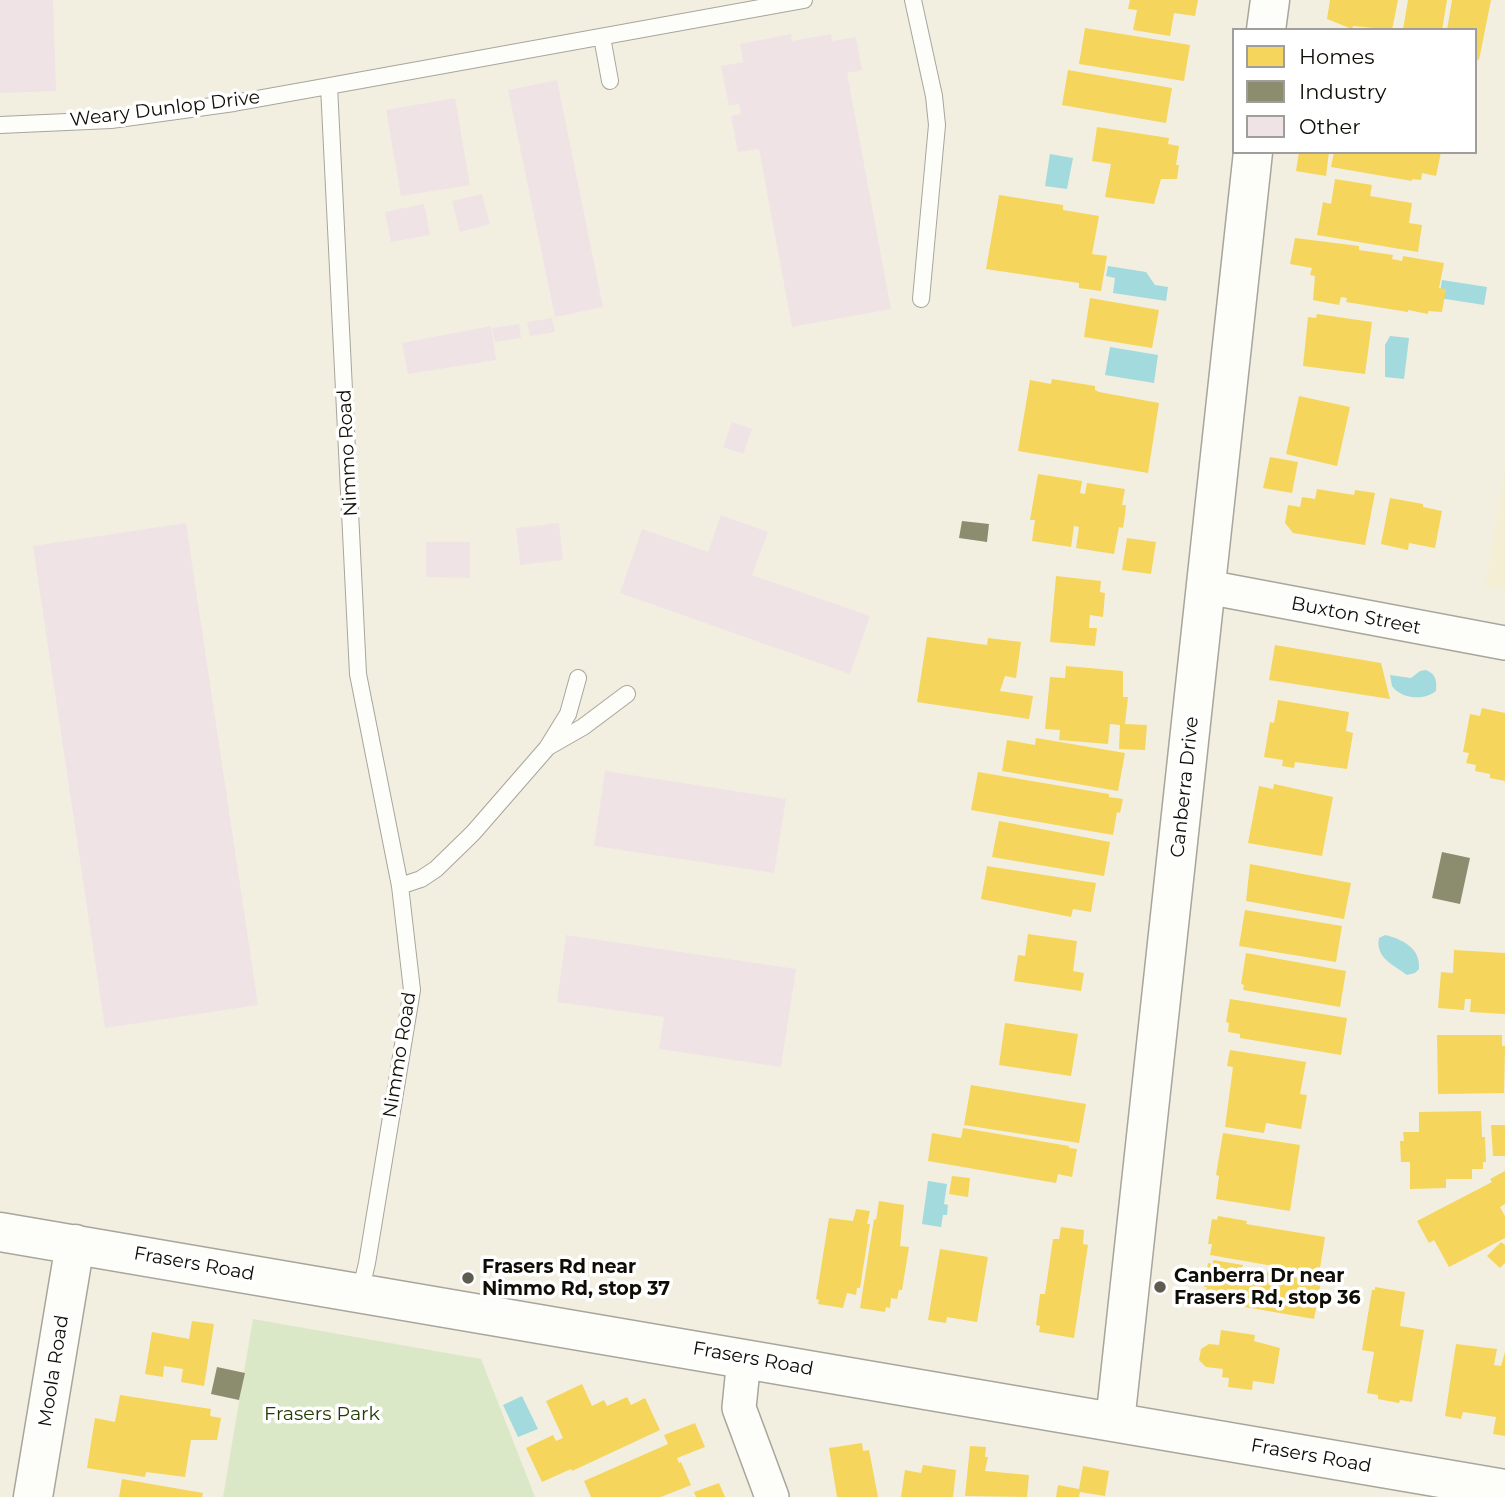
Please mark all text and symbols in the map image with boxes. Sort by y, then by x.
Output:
legend [1232,28,1477,154]
text: Homes [1299,44,1374,69]
text: Industry [1299,79,1386,104]
street label: Weary Dunlop Drive [69,86,261,132]
text: Other [1299,114,1361,139]
street label: Nimmo Road [333,389,363,517]
street label: Buxton Street [1289,592,1423,640]
street label: Canberra Drive [1166,715,1204,859]
street label: Nimmo Road [379,990,421,1120]
street label: Frasers Road [132,1242,256,1286]
place label: Frasers Rd near Nimmo Rd, stop 37 [482,1256,670,1300]
place label: Canberra Dr near Frasers Rd, stop 36 [1174,1265,1361,1309]
marker: Frasers Rd near Nimmo Rd, stop 37 [460,1270,476,1286]
marker: Canberra Dr near Frasers Rd, stop 36 [1152,1279,1168,1295]
street label: Moola Road [34,1313,74,1429]
street label: Frasers Road [691,1337,815,1381]
park label: Frasers Park [264,1403,380,1425]
street label: Frasers Road [1249,1434,1373,1478]

